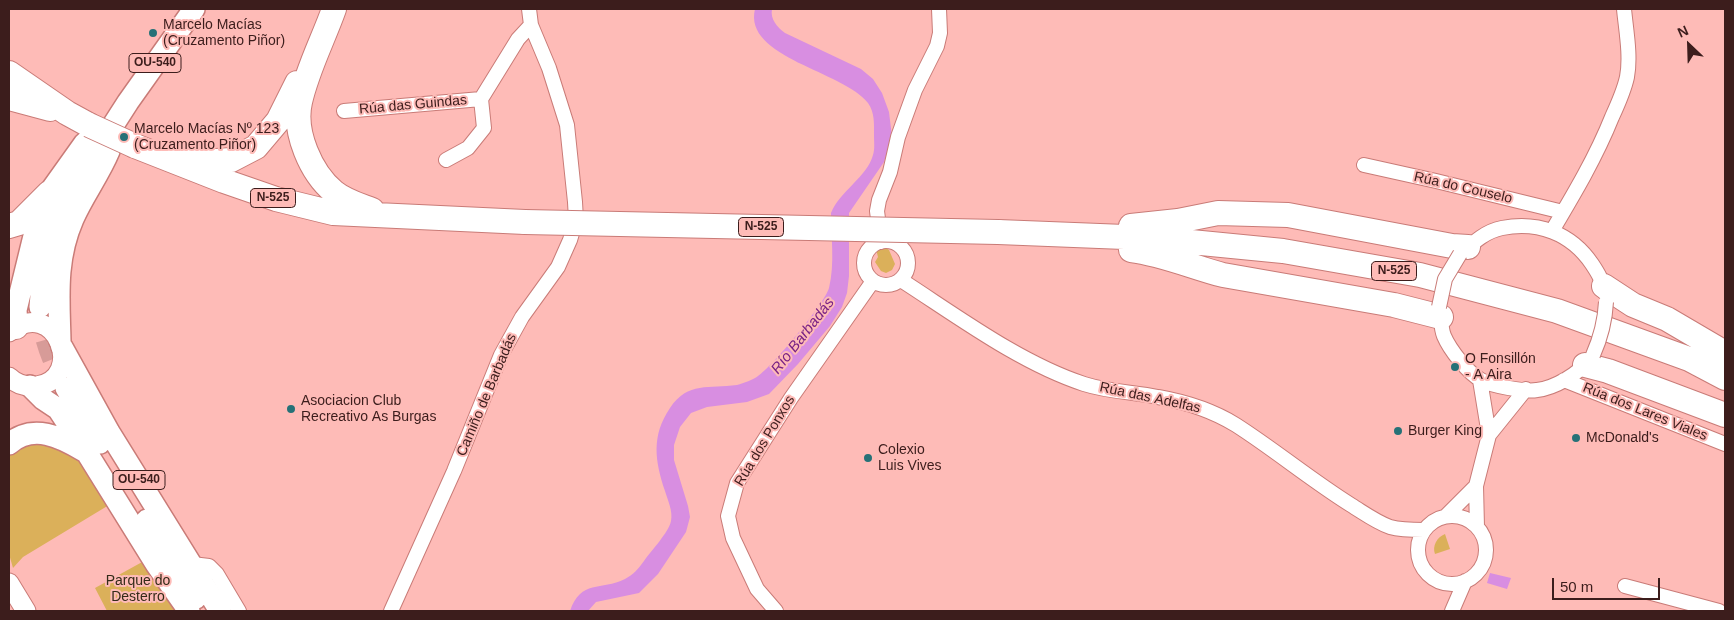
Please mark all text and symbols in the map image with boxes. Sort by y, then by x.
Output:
place label: Marcelo Macías (Cruzamento Piñor) [163,17,285,49]
north arrow [1664,20,1714,70]
text: N [1675,22,1691,41]
marker: Marcelo Macías (Cruzamento Piñor) [147,27,159,39]
road number: OU-540 [129,54,181,72]
street label: Rúa das Guindas [358,92,468,118]
place label: Marcelo Macías Nº 123 (Cruzamento Piñor) [134,121,279,154]
marker: Marcelo Macías Nº 123 (Cruzamento Piñor) [118,131,130,143]
street label: Rúa do Couselo [1412,169,1514,207]
road number: N-525 [250,188,296,208]
road number: N-525 [738,218,784,236]
road number: N-525 [1372,262,1416,280]
water label: Río Barbadás [768,294,838,378]
street label: Camiño de Barbadás [454,331,520,459]
place label: O Fonsillón - A Aira [1465,351,1536,384]
marker: O Fonsillón - A Aira [1449,361,1461,373]
street label: Rúa das Adelfas [1098,379,1202,417]
street label: Rúa dos Lares Viales [1580,379,1710,445]
place label: Asociacion Club Recreativo As Burgas [301,393,436,426]
street label: Rúa dos Ponxos [731,393,799,489]
marker: Asociacion Club Recreativo As Burgas [285,403,297,415]
place label: Burger King [1408,423,1482,439]
marker: Burger King [1392,425,1404,437]
place label: McDonald's [1586,430,1659,446]
marker: McDonald's [1570,432,1582,444]
place label: Colexio Luis Vives [878,442,942,474]
marker: Colexio Luis Vives [862,452,874,464]
road number: OU-540 [113,470,165,490]
scale bar [1554,568,1662,600]
park label: Parque do Desterro [106,573,170,606]
text: 50 m [1560,578,1593,595]

